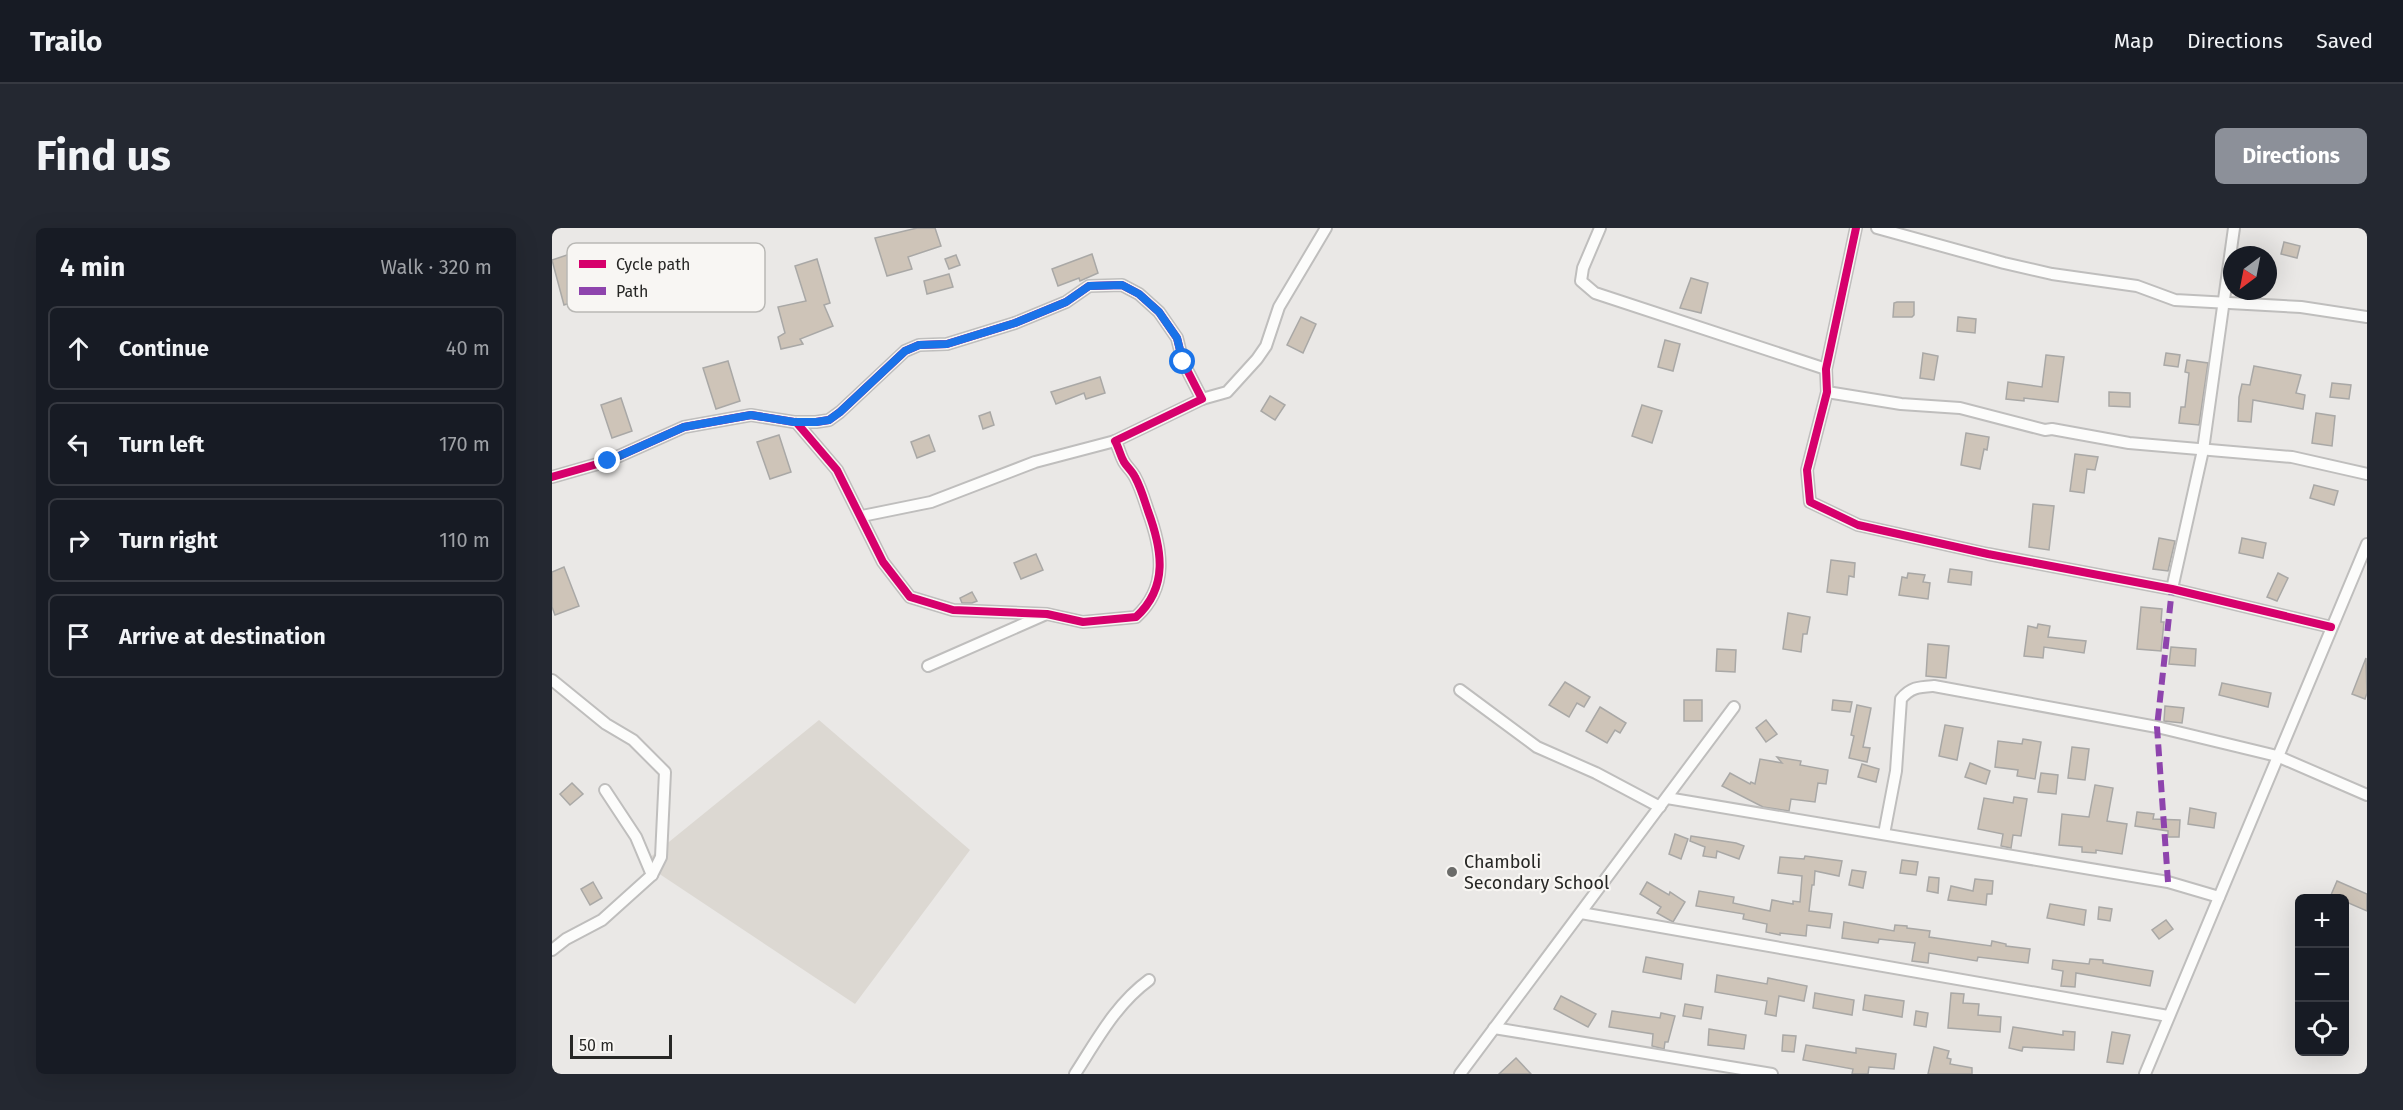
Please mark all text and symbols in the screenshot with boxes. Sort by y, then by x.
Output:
text: Trailo [30,25,102,58]
text: Map [2114,28,2154,54]
text: Directions [2187,28,2283,54]
text: Saved [2316,28,2373,54]
button: Directions [2215,128,2367,184]
text: Find us [36,131,171,181]
legend [567,243,765,312]
north arrow [2223,246,2277,300]
text: 4 min [60,252,125,283]
text: Walk · 320 m [381,255,492,279]
text: Cycle path [616,255,690,274]
text: Path [616,282,648,301]
icon: ahead [62,332,95,365]
text: Continue [119,335,209,362]
text: 40 m [446,336,490,360]
route start [1169,348,1195,374]
icon: left [62,428,95,461]
text: Turn left [119,431,204,458]
text: 170 m [439,432,490,456]
route end [594,447,620,473]
icon: right [62,524,95,557]
text: Turn right [119,527,218,554]
text: 110 m [439,528,490,552]
icon: arrive [62,620,95,653]
text: Arrive at destination [119,623,326,650]
place label: Chamboli Secondary School [1464,851,1609,894]
marker: Chamboli Secondary School [1445,865,1459,879]
map controls [2295,894,2349,1056]
button: + [2295,894,2349,948]
button: − [2295,948,2349,1002]
button: locate [2295,1002,2349,1056]
scale bar [570,1032,672,1060]
text: 50 m [579,1036,614,1055]

